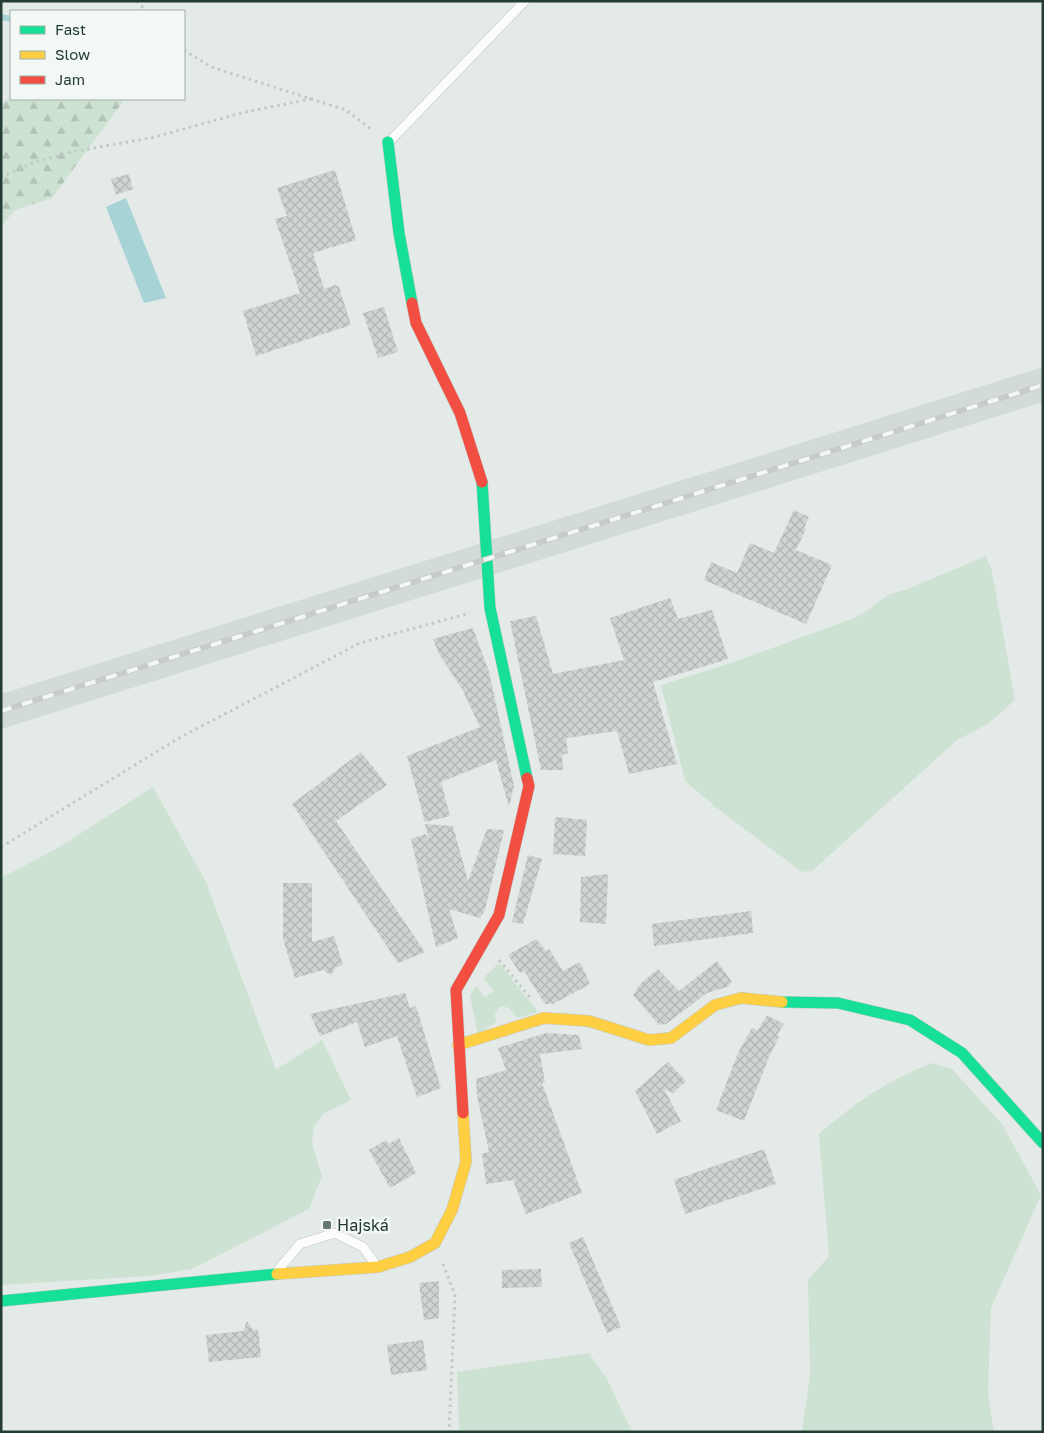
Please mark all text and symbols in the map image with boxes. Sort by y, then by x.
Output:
legend [10,10,185,100]
text: Fast [55,20,86,38]
text: Slow [55,45,90,63]
text: Jam [55,70,85,88]
place label: Hajská [337,1215,389,1235]
marker: Hajská [321,1219,333,1231]

